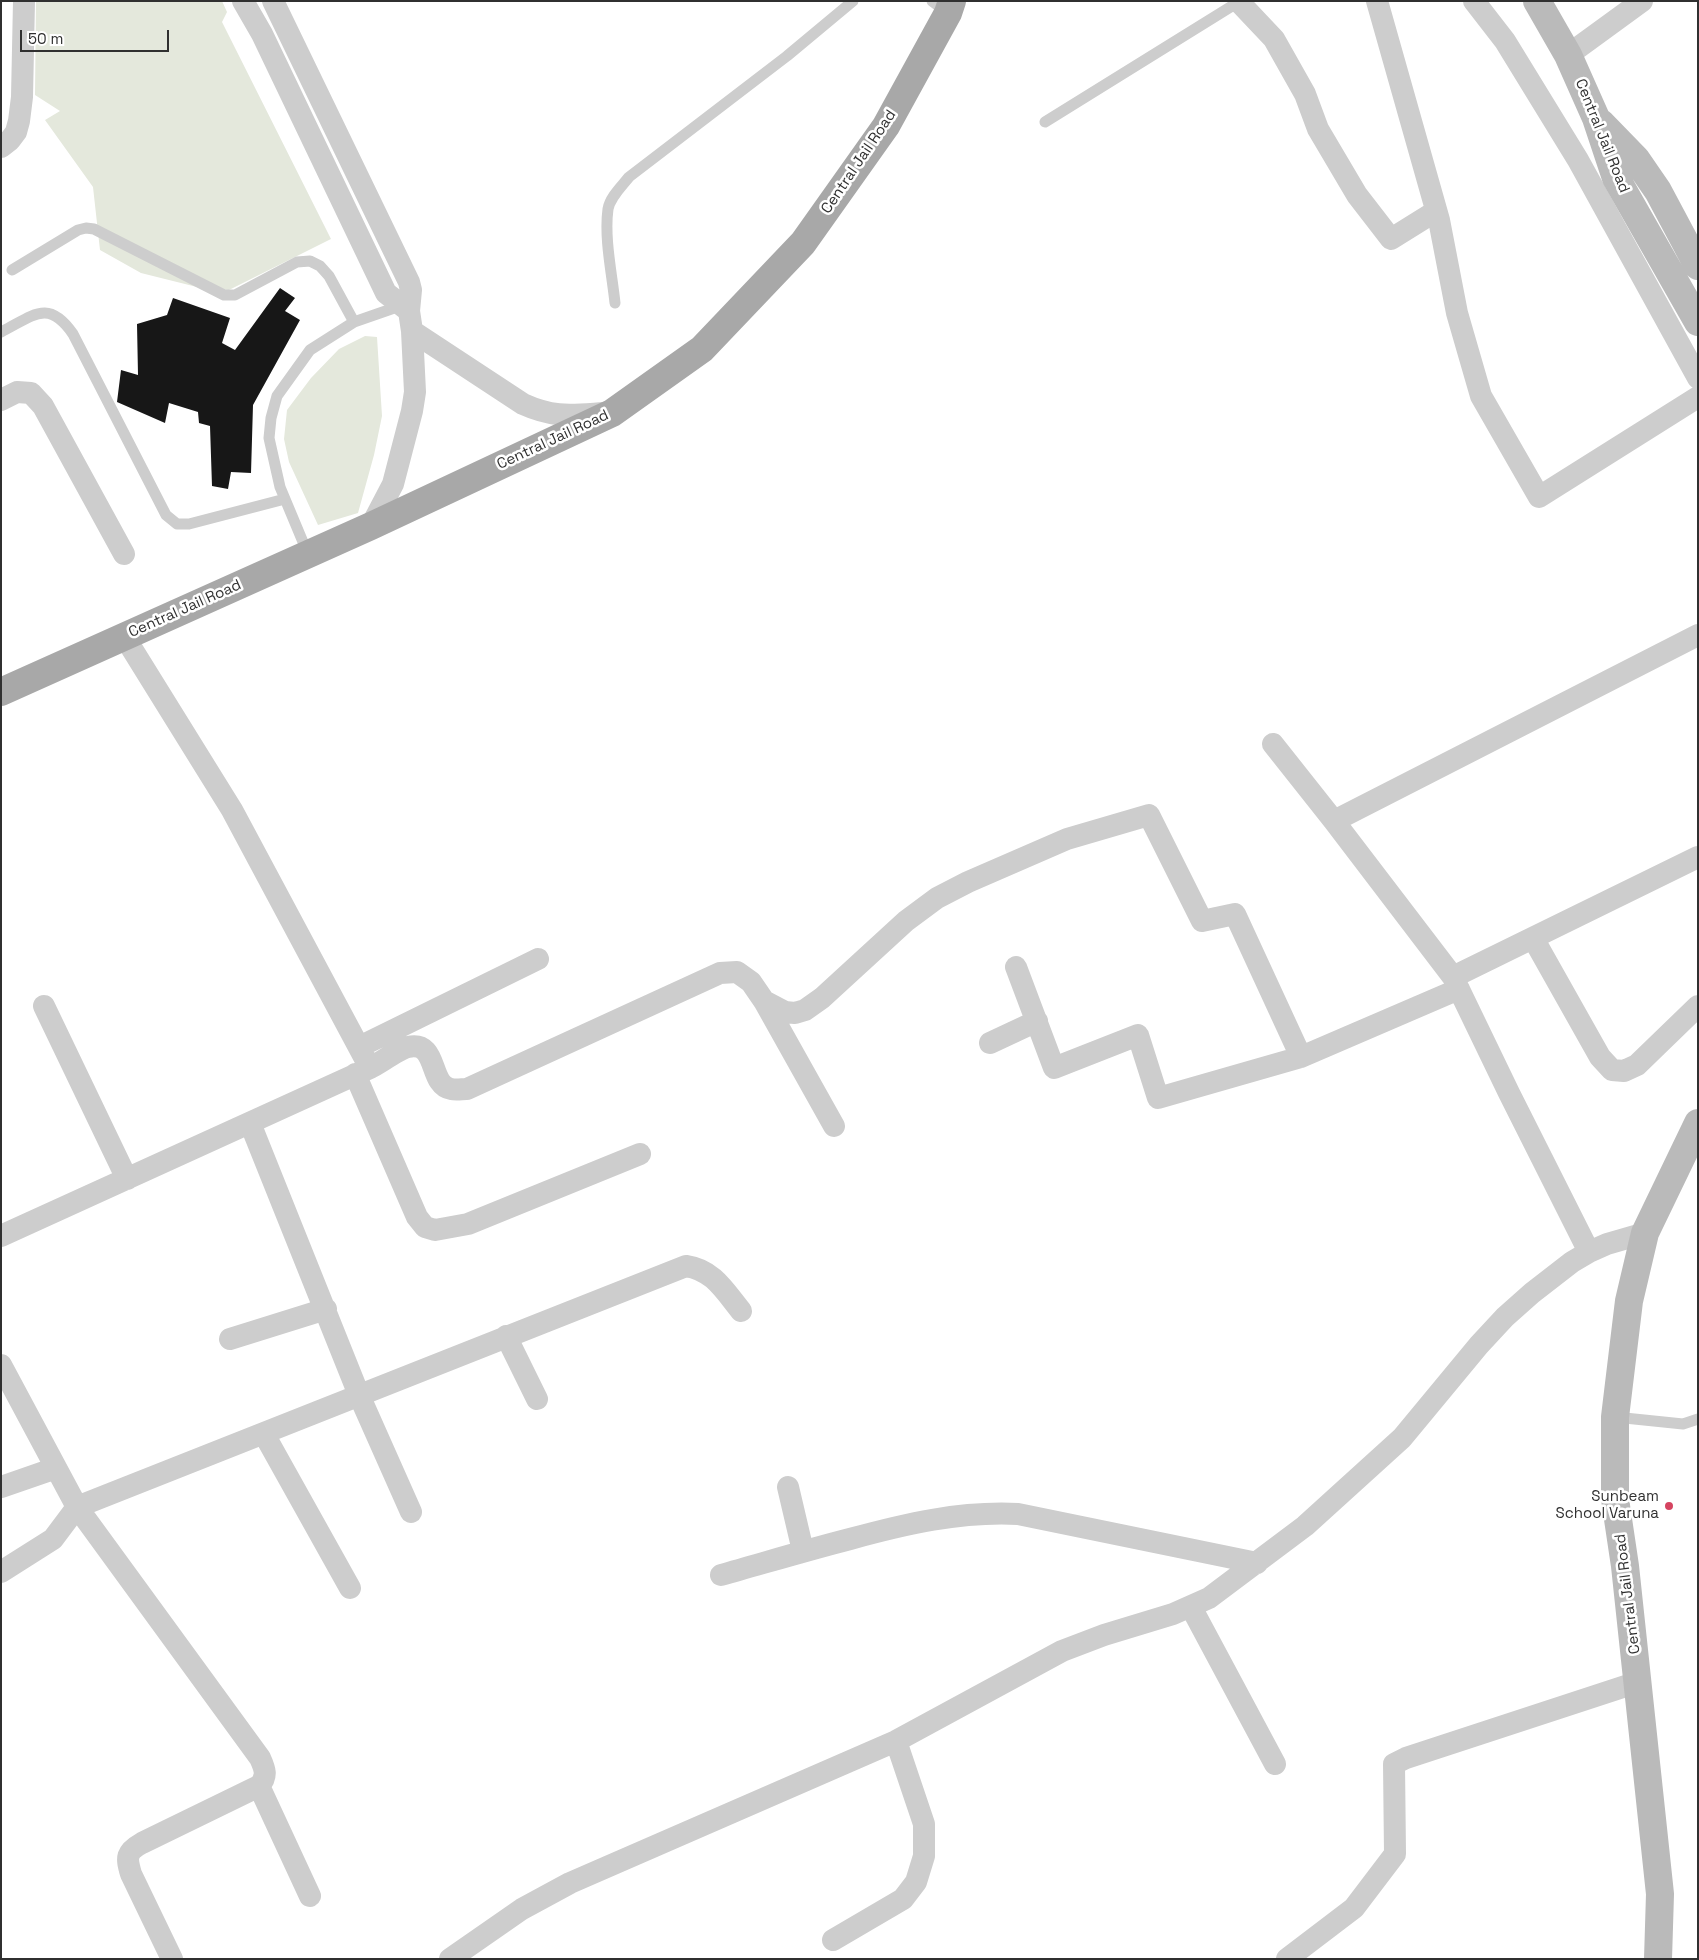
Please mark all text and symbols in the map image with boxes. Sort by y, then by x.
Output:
scale bar [22,20,171,52]
text: 50 m [28,29,63,48]
street label: Central Jail Road [1571,76,1633,196]
street label: Central Jail Road [818,107,900,217]
street label: Central Jail Road [494,406,612,474]
street label: Central Jail Road [126,576,244,642]
place label: Sunbeam School Varuna [1556,1488,1659,1523]
marker: Sunbeam School Varuna [1663,1500,1675,1512]
street label: Central Jail Road [1612,1533,1644,1655]

